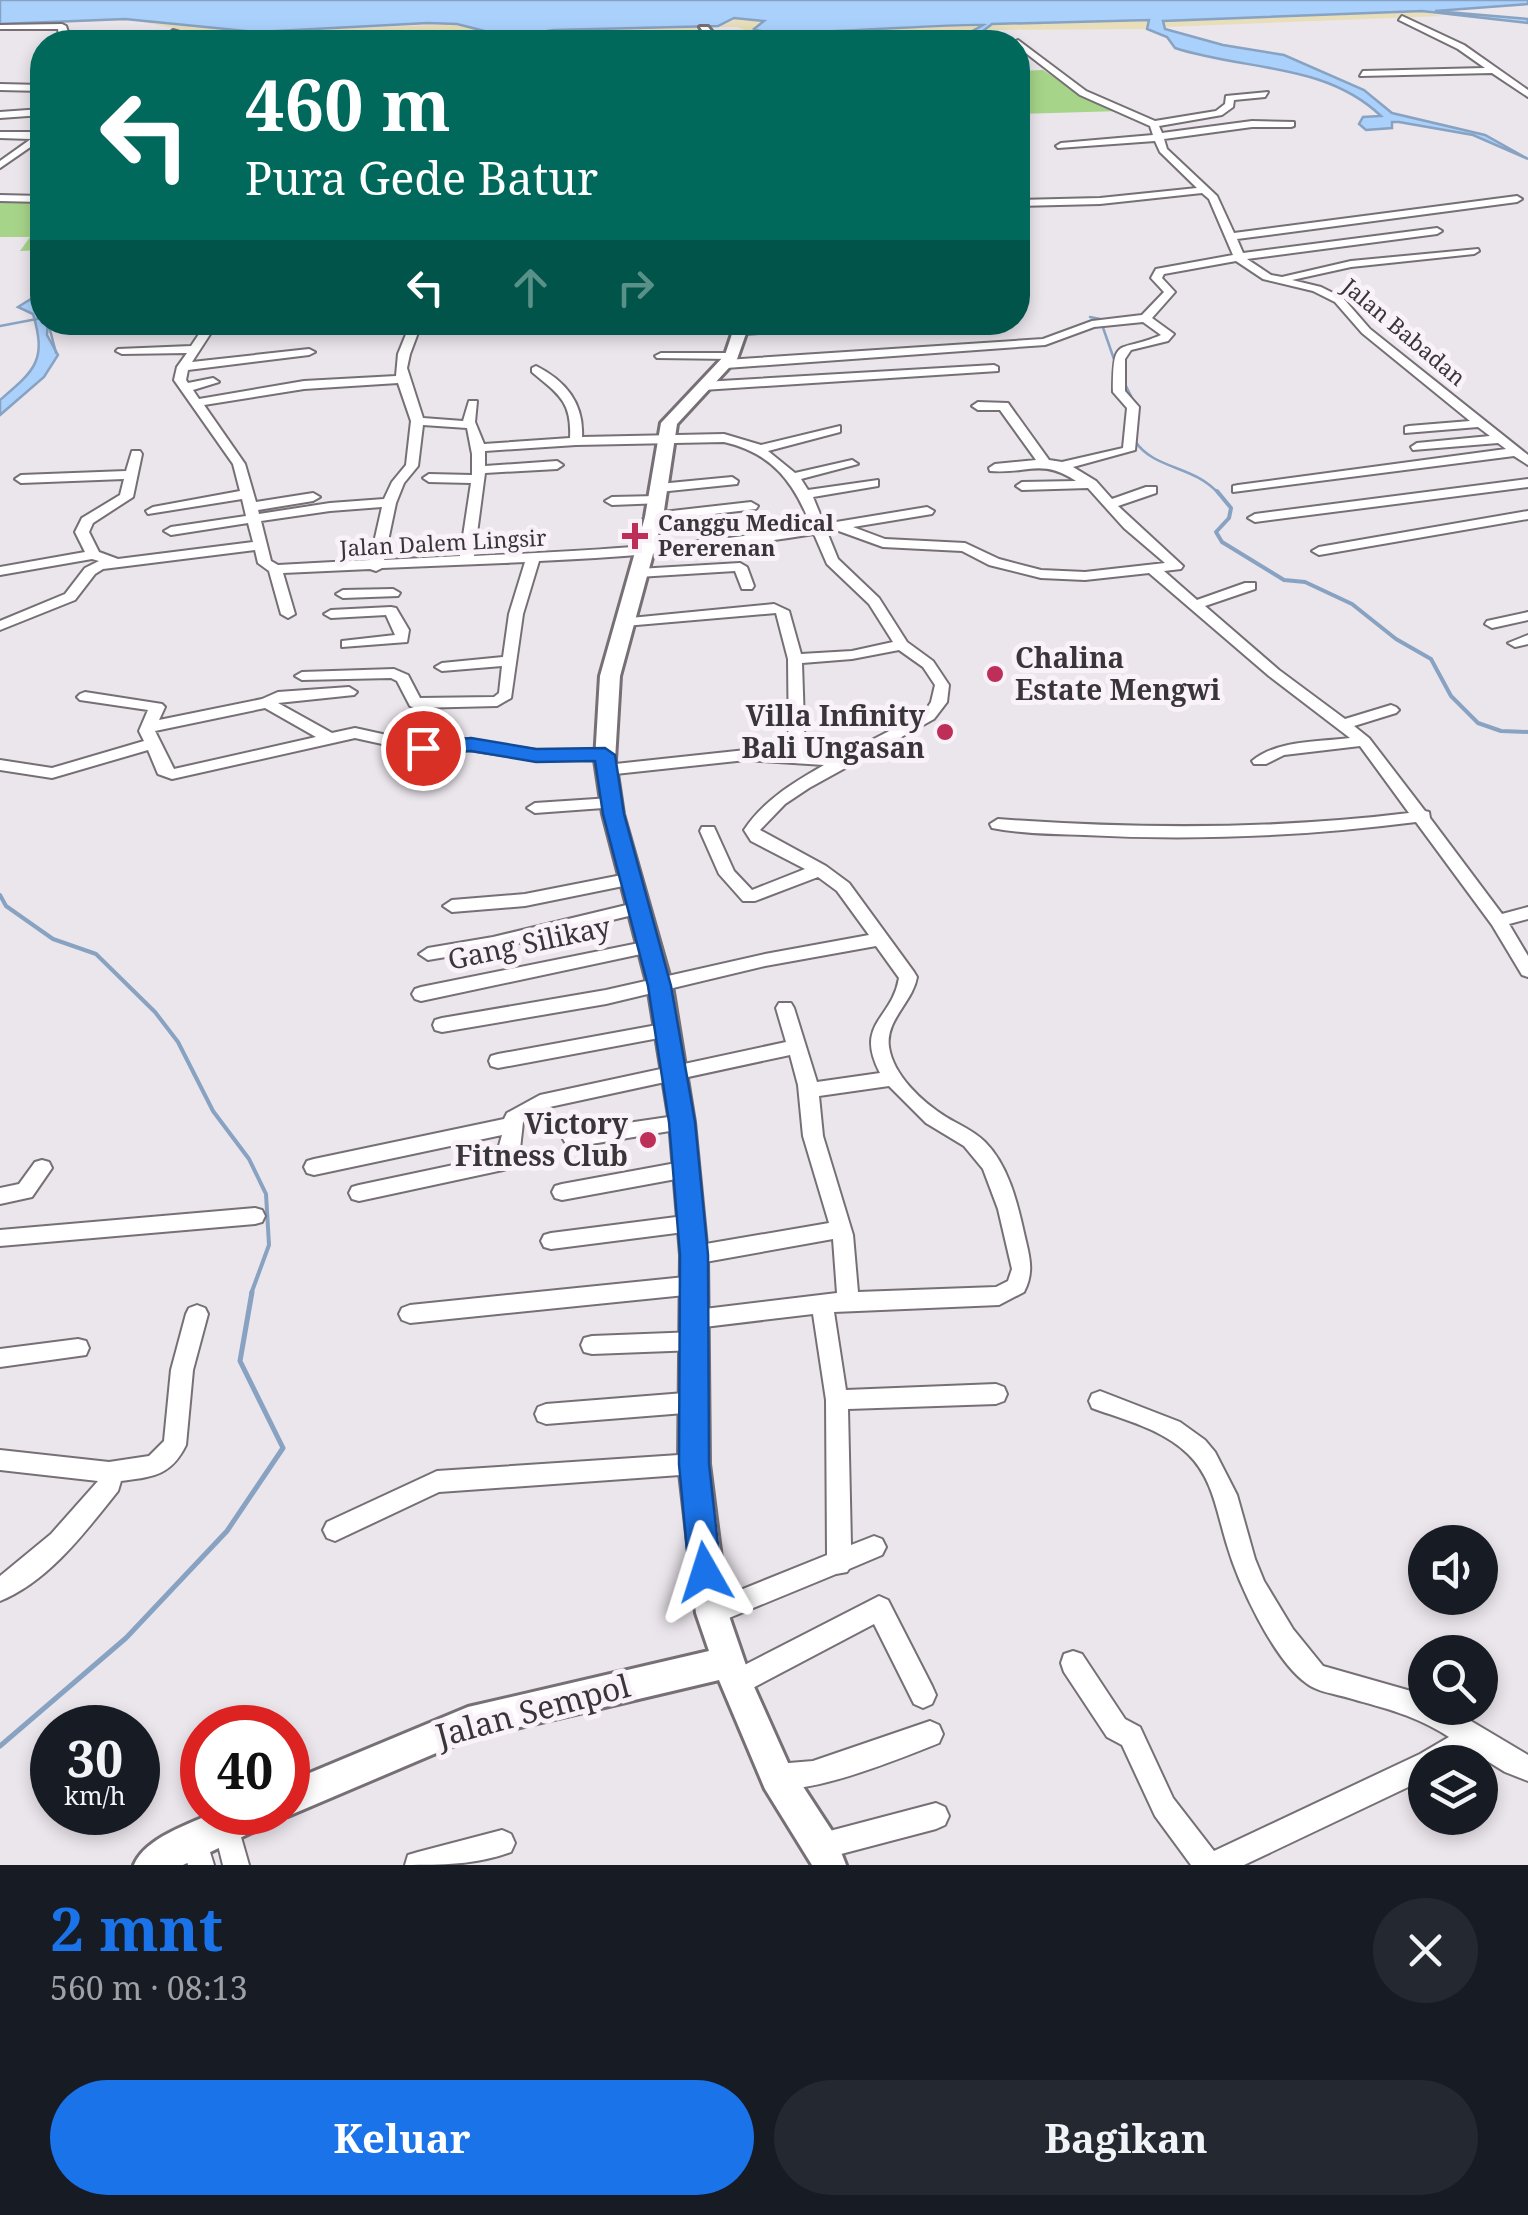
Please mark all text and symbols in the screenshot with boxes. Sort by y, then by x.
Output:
text: 460 m [245,56,451,152]
icon: left [80,70,210,200]
text: Pura Gede Batur [245,147,598,208]
icon: left [398,260,453,315]
icon: ahead [503,260,558,315]
icon: right [608,260,663,315]
street label: Jalan Babadan [1336,270,1473,392]
place label: Canggu Medical Pererenan [658,507,834,562]
street label: Jalan Dalem Lingsir [338,522,548,562]
marker: Canggu Medical Pererenan [622,523,648,549]
place label: Chalina Estate Mengwi [1015,638,1221,708]
marker: Chalina Estate Mengwi [984,663,1006,685]
place label: Villa Infinity Bali Ungasan [741,696,926,766]
pin [381,706,466,791]
icon: arrive [396,721,451,776]
marker: Villa Infinity Bali Ungasan [934,721,956,743]
street label: Gang Silikay [444,906,614,978]
place label: Victory Fitness Club [455,1104,629,1174]
marker: Victory Fitness Club [637,1129,659,1151]
position arrow [653,1520,757,1624]
map controls [1408,1525,1498,1835]
button: sound [1408,1525,1498,1615]
button: search [1408,1635,1498,1725]
street label: Jalan Sempol [430,1663,634,1756]
speed limit sign: 40 [180,1705,310,1835]
text: 30 [67,1724,123,1792]
button: layers [1408,1745,1498,1835]
text: km/h [64,1778,126,1812]
text: 2 mnt [50,1887,223,1969]
button: close [1373,1898,1478,2003]
text: 560 m · 08:13 [50,1966,248,2009]
button: Keluar [50,2080,754,2195]
button: Bagikan [774,2080,1478,2195]

